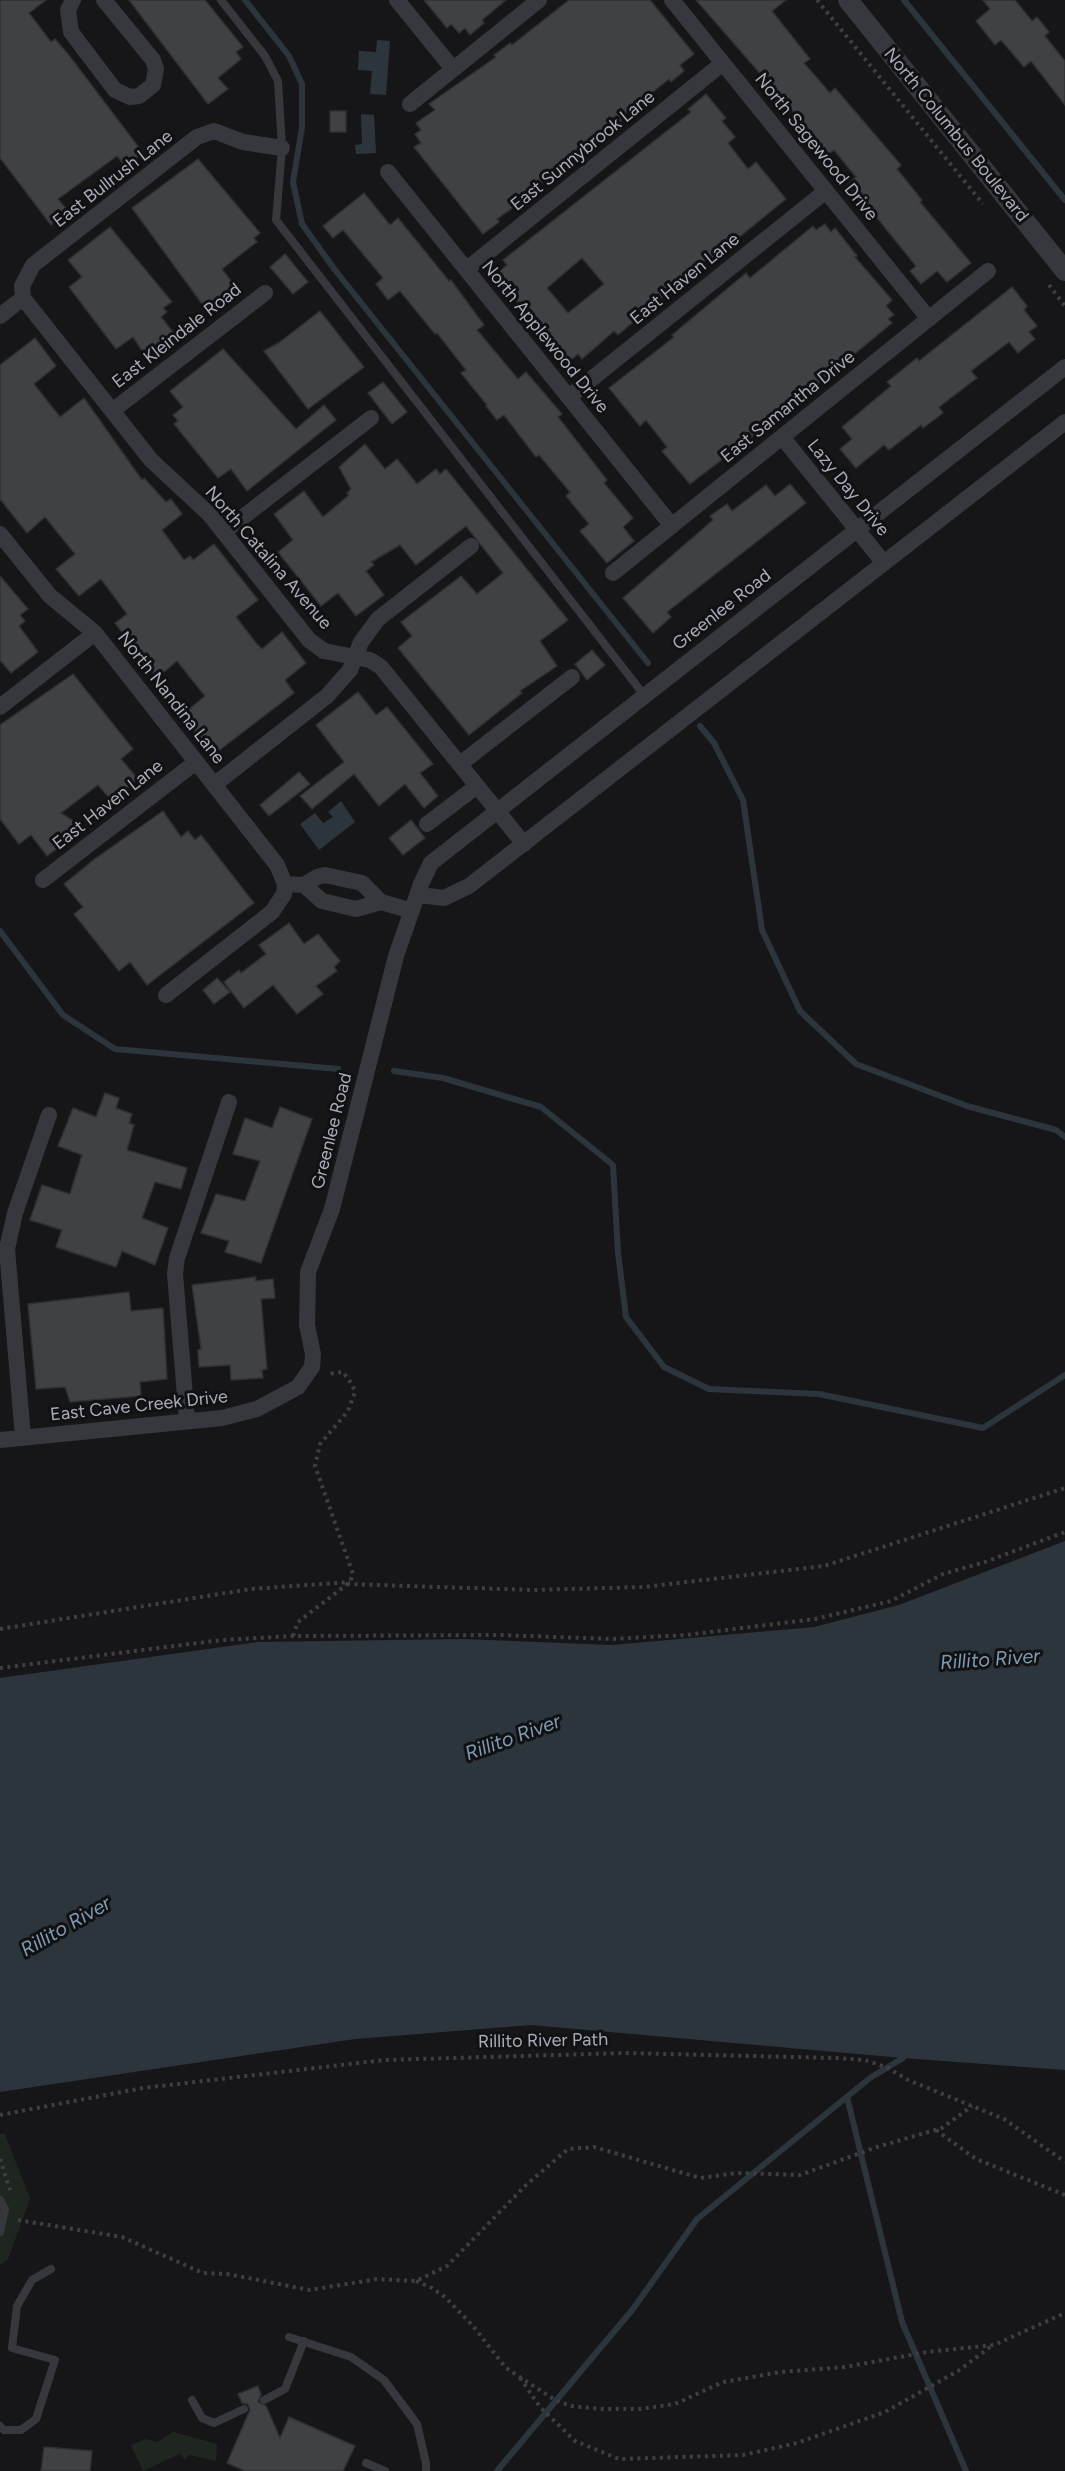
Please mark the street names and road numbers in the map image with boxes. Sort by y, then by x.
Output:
street label: North Columbus Boulevard [879,44,1033,226]
street label: North Sagewood Drive [750,69,882,225]
street label: East Sunnybrook Lane [507,86,659,216]
street label: East Bullrush Lane [49,126,177,232]
street label: East Haven Lane [626,228,744,330]
street label: North Applewood Drive [477,256,613,418]
street label: East Kleindale Road [108,279,246,393]
street label: East Samantha Drive [717,346,859,468]
street label: Lazy Day Drive [802,435,894,541]
street label: North Catalina Avenue [200,482,336,634]
street label: Greenlee Road [668,565,776,655]
street label: North Nandina Lane [113,628,229,768]
street label: East Haven Lane [49,755,167,855]
street label: Greenlee Road [307,1071,357,1191]
street label: East Cave Creek Drive [49,1386,229,1426]
street label: Rillito River Path [478,2029,608,2053]

